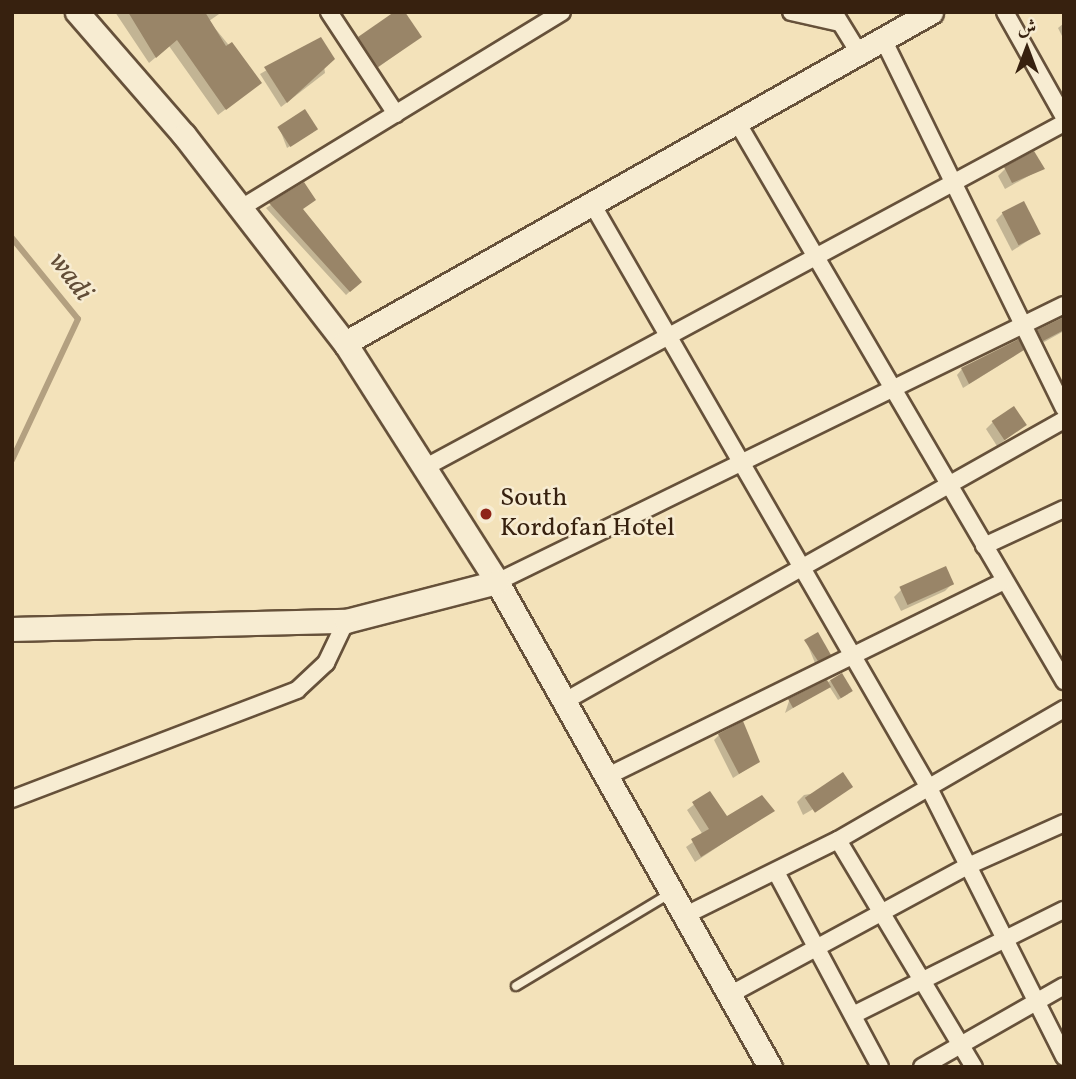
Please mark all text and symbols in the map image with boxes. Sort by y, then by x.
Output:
north arrow [992,14,1062,84]
text: ش [1018,15,1036,41]
water label: wadi [41,246,99,308]
place label: South Kordofan Hotel [500,483,675,544]
marker: South Kordofan Hotel [478,506,494,522]

